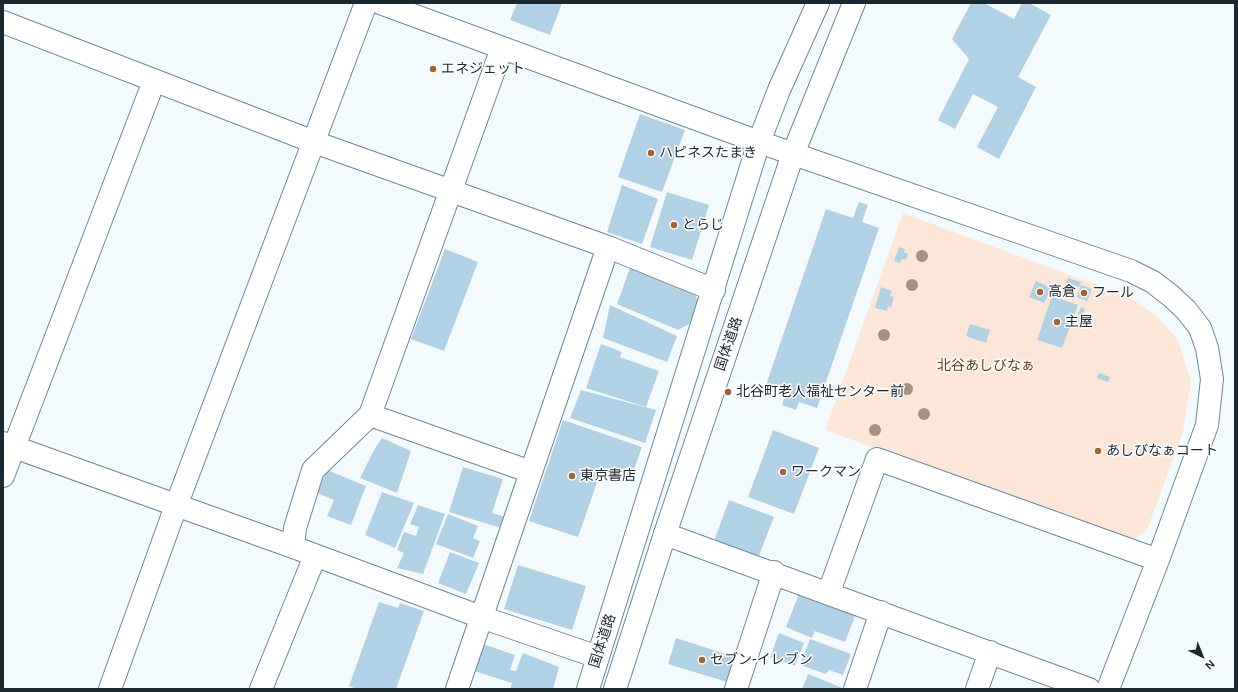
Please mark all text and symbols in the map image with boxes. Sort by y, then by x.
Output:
place label: エネジェット [441,61,525,77]
marker: エネジェット [428,64,438,74]
place label: ハピネスたまき [659,145,757,161]
marker: ハピネスたまき [646,148,656,158]
place label: とらじ [682,217,724,233]
marker: とらじ [669,220,679,230]
place label: 高倉 [1048,284,1076,300]
place label: フール [1092,285,1134,301]
marker: 高倉 [1035,287,1045,297]
marker: フール [1079,288,1089,298]
place label: 主屋 [1065,314,1093,330]
street label: 国体道路 [712,315,746,373]
marker: 主屋 [1052,317,1062,327]
park label: 北谷あしびなぁ [937,358,1035,374]
place label: 北谷町老人福祉センター前 [736,384,904,400]
marker: 北谷町老人福祉センター前 [723,387,733,397]
place label: あしびなぁコート [1106,443,1218,459]
marker: あしびなぁコート [1093,446,1103,456]
place label: ワークマン [791,464,861,480]
marker: ワークマン [778,467,788,477]
place label: 東京書店 [580,468,636,484]
marker: 東京書店 [567,471,577,481]
street label: 国体道路 [586,612,620,670]
north arrow [1182,636,1222,676]
place label: セブン-イレブン [710,652,813,668]
marker: セブン-イレブン [697,655,707,665]
text: N [1203,658,1217,672]

